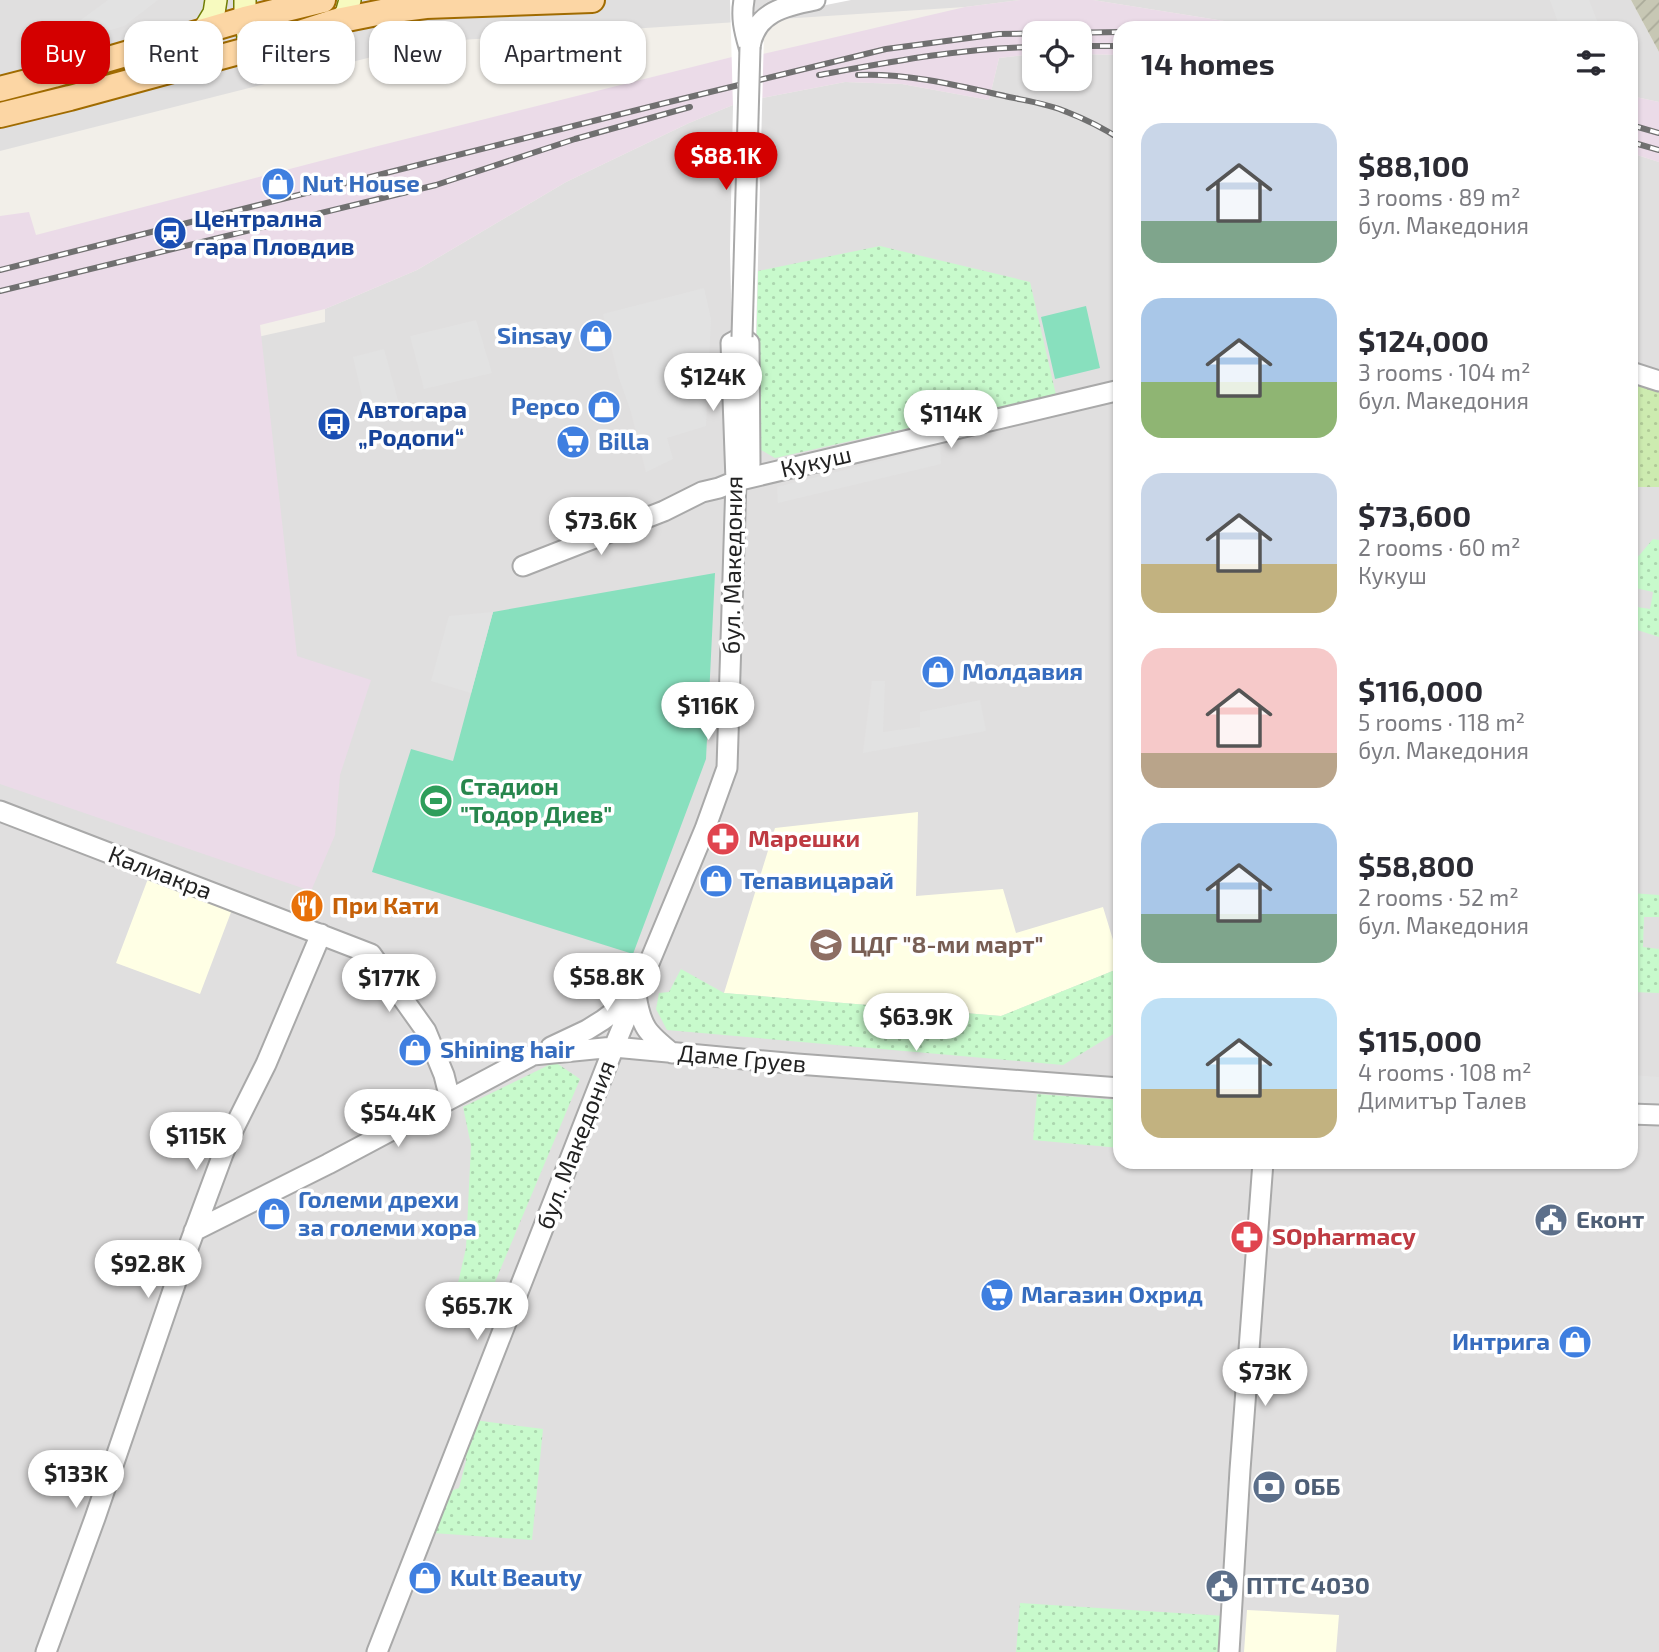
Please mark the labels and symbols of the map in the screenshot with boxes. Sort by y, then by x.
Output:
pin: $88.1K [669,132,783,192]
shop icon: Nut House [259,165,297,203]
place label: Nut House [302,168,420,197]
place label: Централна гара Пловдив [194,203,355,260]
station icon: Централна гара Пловдив [151,214,189,252]
shop icon: Sinsay [577,317,615,355]
place label: Sinsay [497,320,572,349]
pin: $124K [664,354,762,413]
shop icon: Pepco [585,388,623,426]
place label: Pepco [511,391,580,420]
pin: $114K [902,391,1000,450]
place label: Автогара „Родопи“ [358,394,467,451]
bus stop icon: Автогара „Родопи“ [315,405,353,443]
supermarket icon: Billa [554,423,592,461]
place label: Billa [598,426,649,455]
street label: Кукуш [777,438,854,484]
street label: бул. Македония [715,475,749,654]
pin: $73.6K [544,498,658,557]
shop icon: Молдавия [919,653,957,691]
place label: Молдавия [962,656,1083,685]
pin: $116K [659,682,757,742]
place label: Стадион "Тодор Диев" [460,771,612,828]
sports icon: Стадион "Тодор Диев" [417,782,455,820]
pharmacy icon: Марешки [704,820,742,858]
place label: Марешки [748,823,860,852]
street label: Калиакра [105,839,216,905]
shop icon: Тепавицарай [697,862,735,900]
place label: Тепавицарай [740,865,894,894]
restaurant icon: При Кати [288,887,326,925]
place label: При Кати [332,890,439,919]
school or university icon: ЦДГ "8-ми март" [807,926,845,964]
place label: ЦДГ "8-ми март" [850,929,1043,958]
pin: $177K [340,954,438,1014]
pin: $58.8K [550,954,664,1013]
pin: $63.9K [859,993,973,1053]
shop icon: Shining hair [396,1031,434,1069]
place label: Shining hair [440,1034,575,1063]
street label: Даме Груев [677,1037,808,1079]
street label: бул. Македония [529,1056,621,1233]
pin: $54.4K [341,1090,455,1149]
pin: $115K [147,1112,245,1172]
place label: Големи дрехи за големи хора [298,1184,477,1241]
shop icon: Големи дрехи за големи хора [255,1195,293,1233]
public building icon: Еконт [1532,1201,1570,1239]
place label: Еконт [1576,1204,1644,1233]
pharmacy icon: SOpharmacy [1228,1218,1266,1256]
place label: SOpharmacy [1272,1221,1416,1250]
pin: $92.8K [91,1240,205,1300]
supermarket icon: Магазин Охрид [978,1276,1016,1314]
place label: Магазин Охрид [1021,1279,1203,1308]
pin: $65.7K [420,1282,534,1342]
shop icon: Интрига [1556,1323,1594,1361]
place label: Интрига [1452,1326,1550,1355]
pin: $73K [1224,1348,1306,1408]
pin: $133K [27,1450,125,1510]
bank icon: ОББ [1250,1468,1288,1506]
place label: ОББ [1294,1471,1340,1500]
shop icon: Kult Beauty [406,1559,444,1597]
place label: Kult Beauty [450,1562,583,1591]
public building icon: ПТТС 4030 [1203,1567,1241,1605]
place label: ПТТС 4030 [1246,1570,1370,1599]

